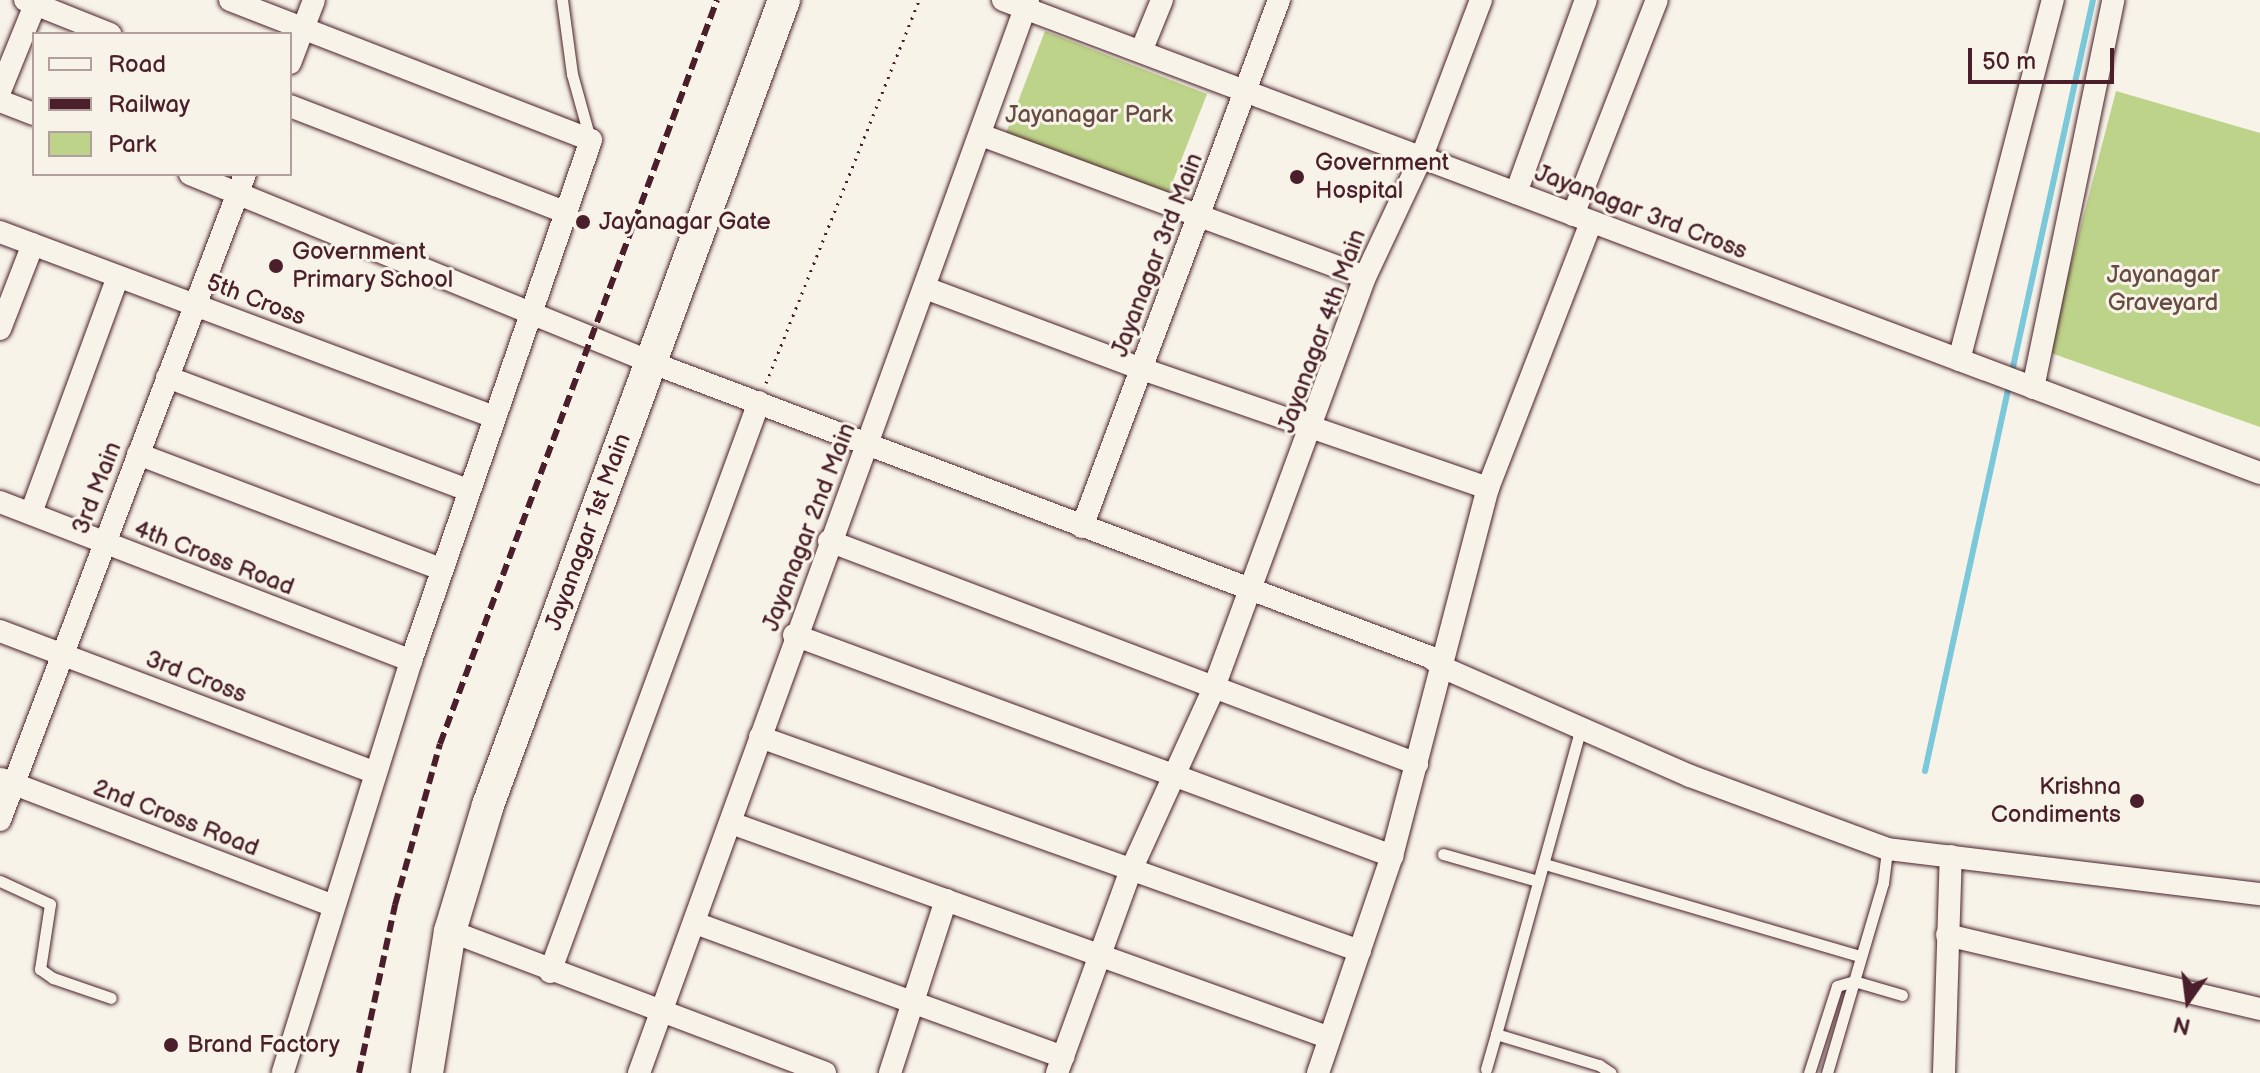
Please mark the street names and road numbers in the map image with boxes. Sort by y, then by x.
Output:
street label: Jayanagar 3rd Main [1105,149,1209,361]
street label: Jayanagar 3rd Cross [1531,158,1751,266]
street label: Jayanagar 4th Main [1272,225,1372,437]
street label: 5th Cross [203,268,309,332]
street label: Jayanagar 2nd Main [756,419,862,635]
street label: Jayanagar 1st Main [539,430,637,634]
street label: 3rd Main [66,438,128,538]
street label: 4th Cross Road [130,514,298,602]
street label: 3rd Cross [141,645,251,709]
street label: 2nd Cross Road [89,773,263,863]

